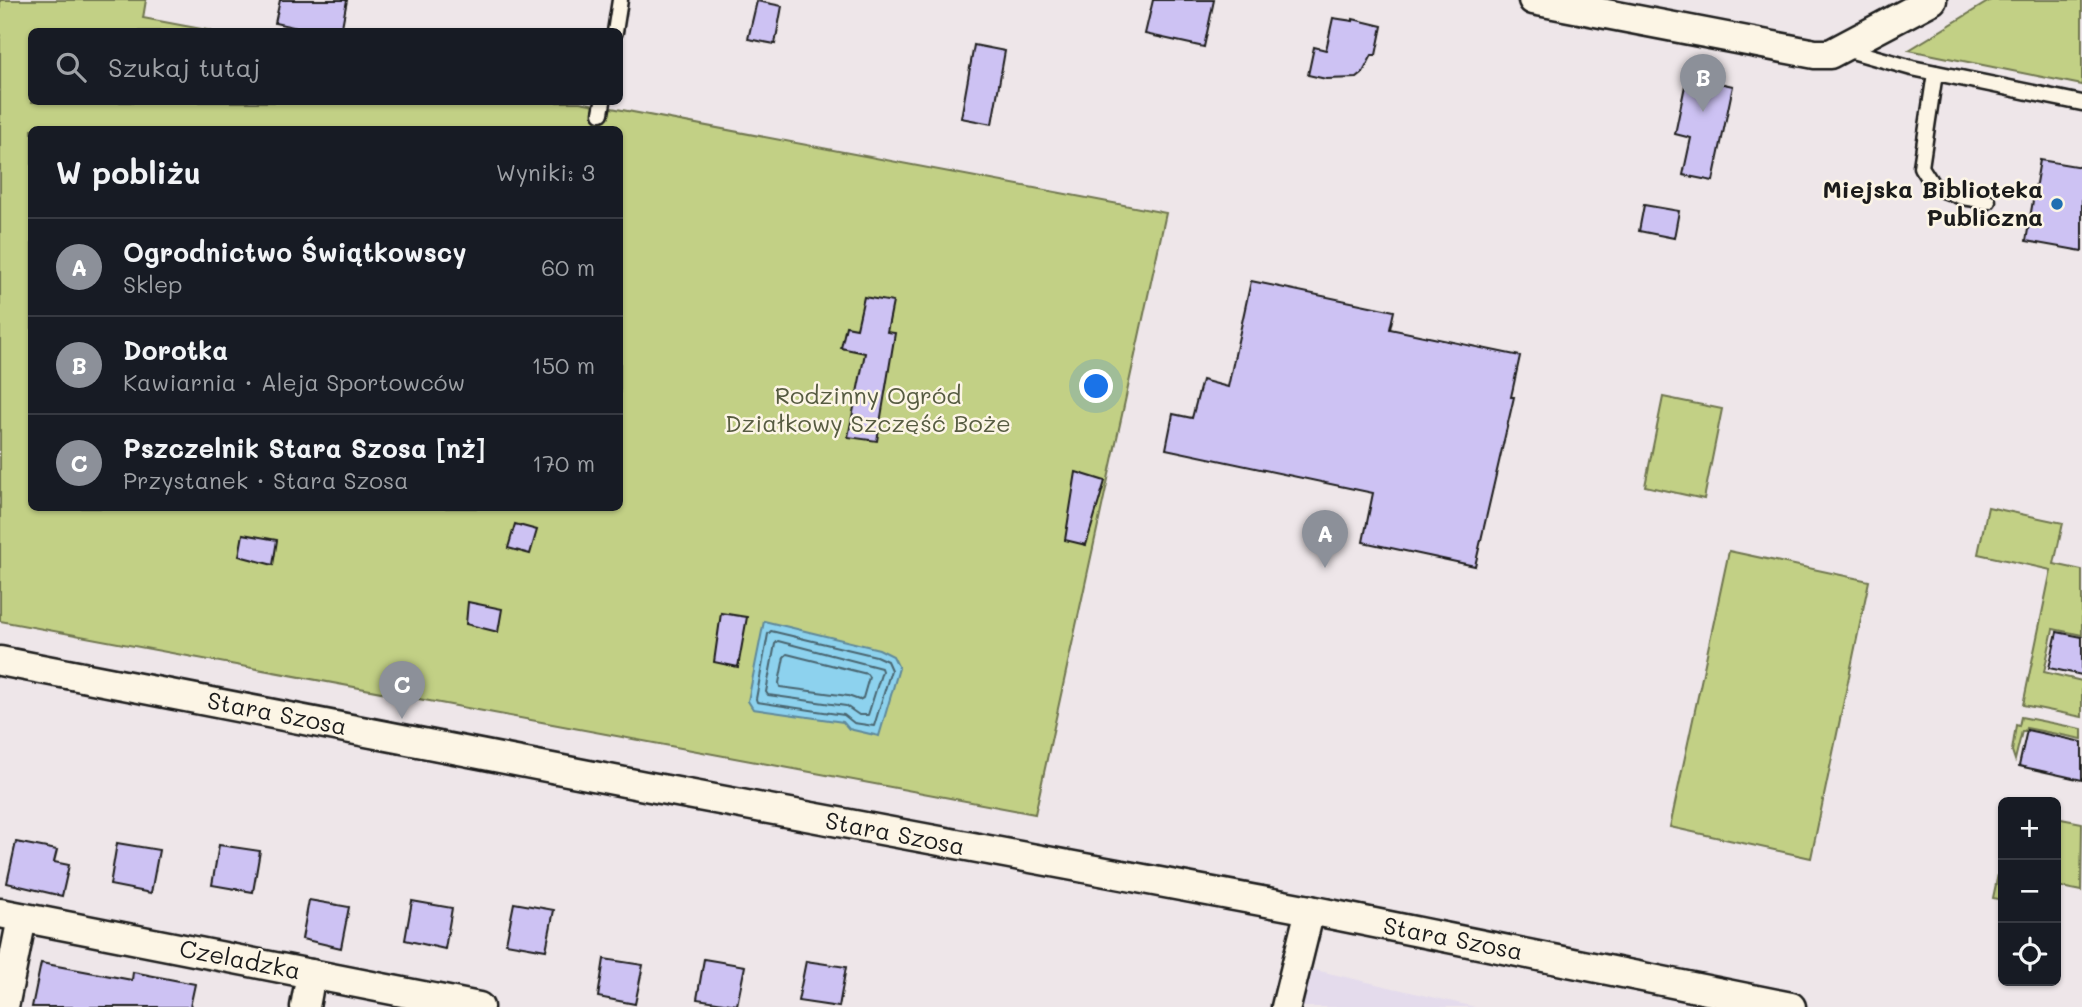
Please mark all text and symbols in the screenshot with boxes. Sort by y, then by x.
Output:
search box [28,28,623,105]
icon: search [52,48,90,86]
text: Szukaj tutaj [108,50,260,84]
pin: B [1680,54,1726,112]
text: W pobliżu [56,152,201,192]
text: Wyniki: 3 [496,157,595,187]
place label: Miejska Biblioteka Publiczna [1822,173,2043,232]
marker: Miejska Biblioteka Publiczna [2049,196,2065,212]
text: Ogrodnictwo Świątkowscy [123,235,467,269]
text: A [71,252,87,282]
text: 60 m [541,252,595,282]
text: Sklep [123,269,182,299]
text: Dorotka [123,333,228,367]
text: B [71,350,87,380]
text: 150 m [531,350,595,380]
text: Kawiarnia · Aleja Sportowców [123,367,465,397]
your location [1079,369,1113,403]
park label: Rodzinny Ogród Działkowy Szczęść Boże [725,379,1011,438]
text: Pszczelnik Stara Szosa [nż] [123,431,485,465]
text: C [70,448,88,478]
text: 170 m [532,448,595,478]
text: Przystanek · Stara Szosa [123,465,408,495]
pin: A [1302,510,1348,568]
pin: C [379,661,425,719]
street label: Stara Szosa [205,684,350,741]
map controls [1998,797,2061,986]
button: + [1998,797,2061,860]
street label: Stara Szosa [823,804,968,861]
button: − [1998,860,2061,923]
street label: Stara Szosa [1381,909,1526,966]
button: locate [1998,923,2061,986]
street label: Czeladzka [177,932,303,985]

